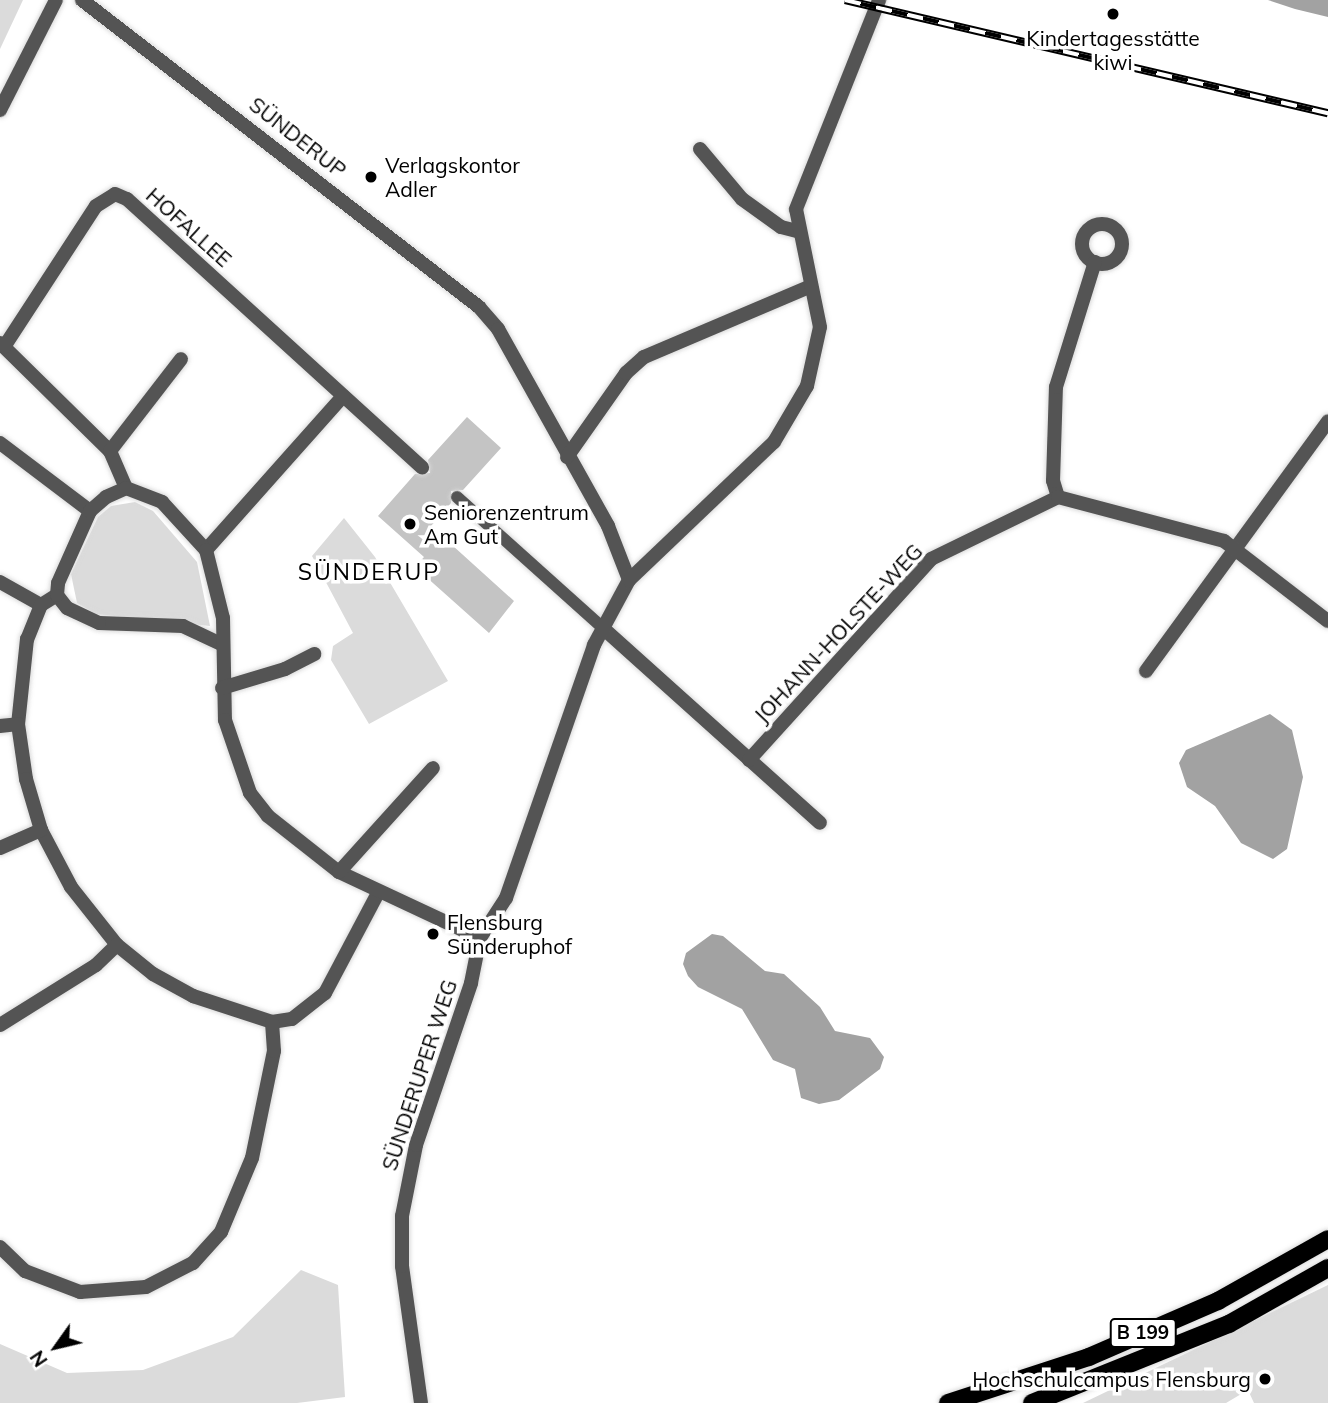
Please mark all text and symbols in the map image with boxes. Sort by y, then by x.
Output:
marker: Kindertagesstätte kiwi [1105,6,1121,22]
place label: Kindertagesstätte kiwi [1026,25,1200,75]
street label: SÜNDERUP [245,91,351,183]
place label: Verlagskontor Adler [385,152,520,202]
marker: Verlagskontor Adler [363,169,379,185]
street label: HOFALLEE [141,182,237,272]
place label: Seniorenzentrum Am Gut [424,499,589,549]
marker: Seniorenzentrum Am Gut [402,516,418,532]
street label: JOHANN-HOLSTE-WEG [749,538,927,728]
district label: SÜNDERUP [299,558,439,586]
place label: Flensburg Sünderuphof [447,909,572,959]
marker: Flensburg Sünderuphof [425,926,441,942]
street label: SÜNDERUPER WEG [376,976,462,1174]
north arrow [21,1312,91,1382]
road number: B 199 [1108,1317,1178,1348]
text: N [25,1346,53,1371]
place label: Hochschulcampus Flensburg [972,1366,1251,1392]
marker: Hochschulcampus Flensburg [1257,1371,1273,1387]

